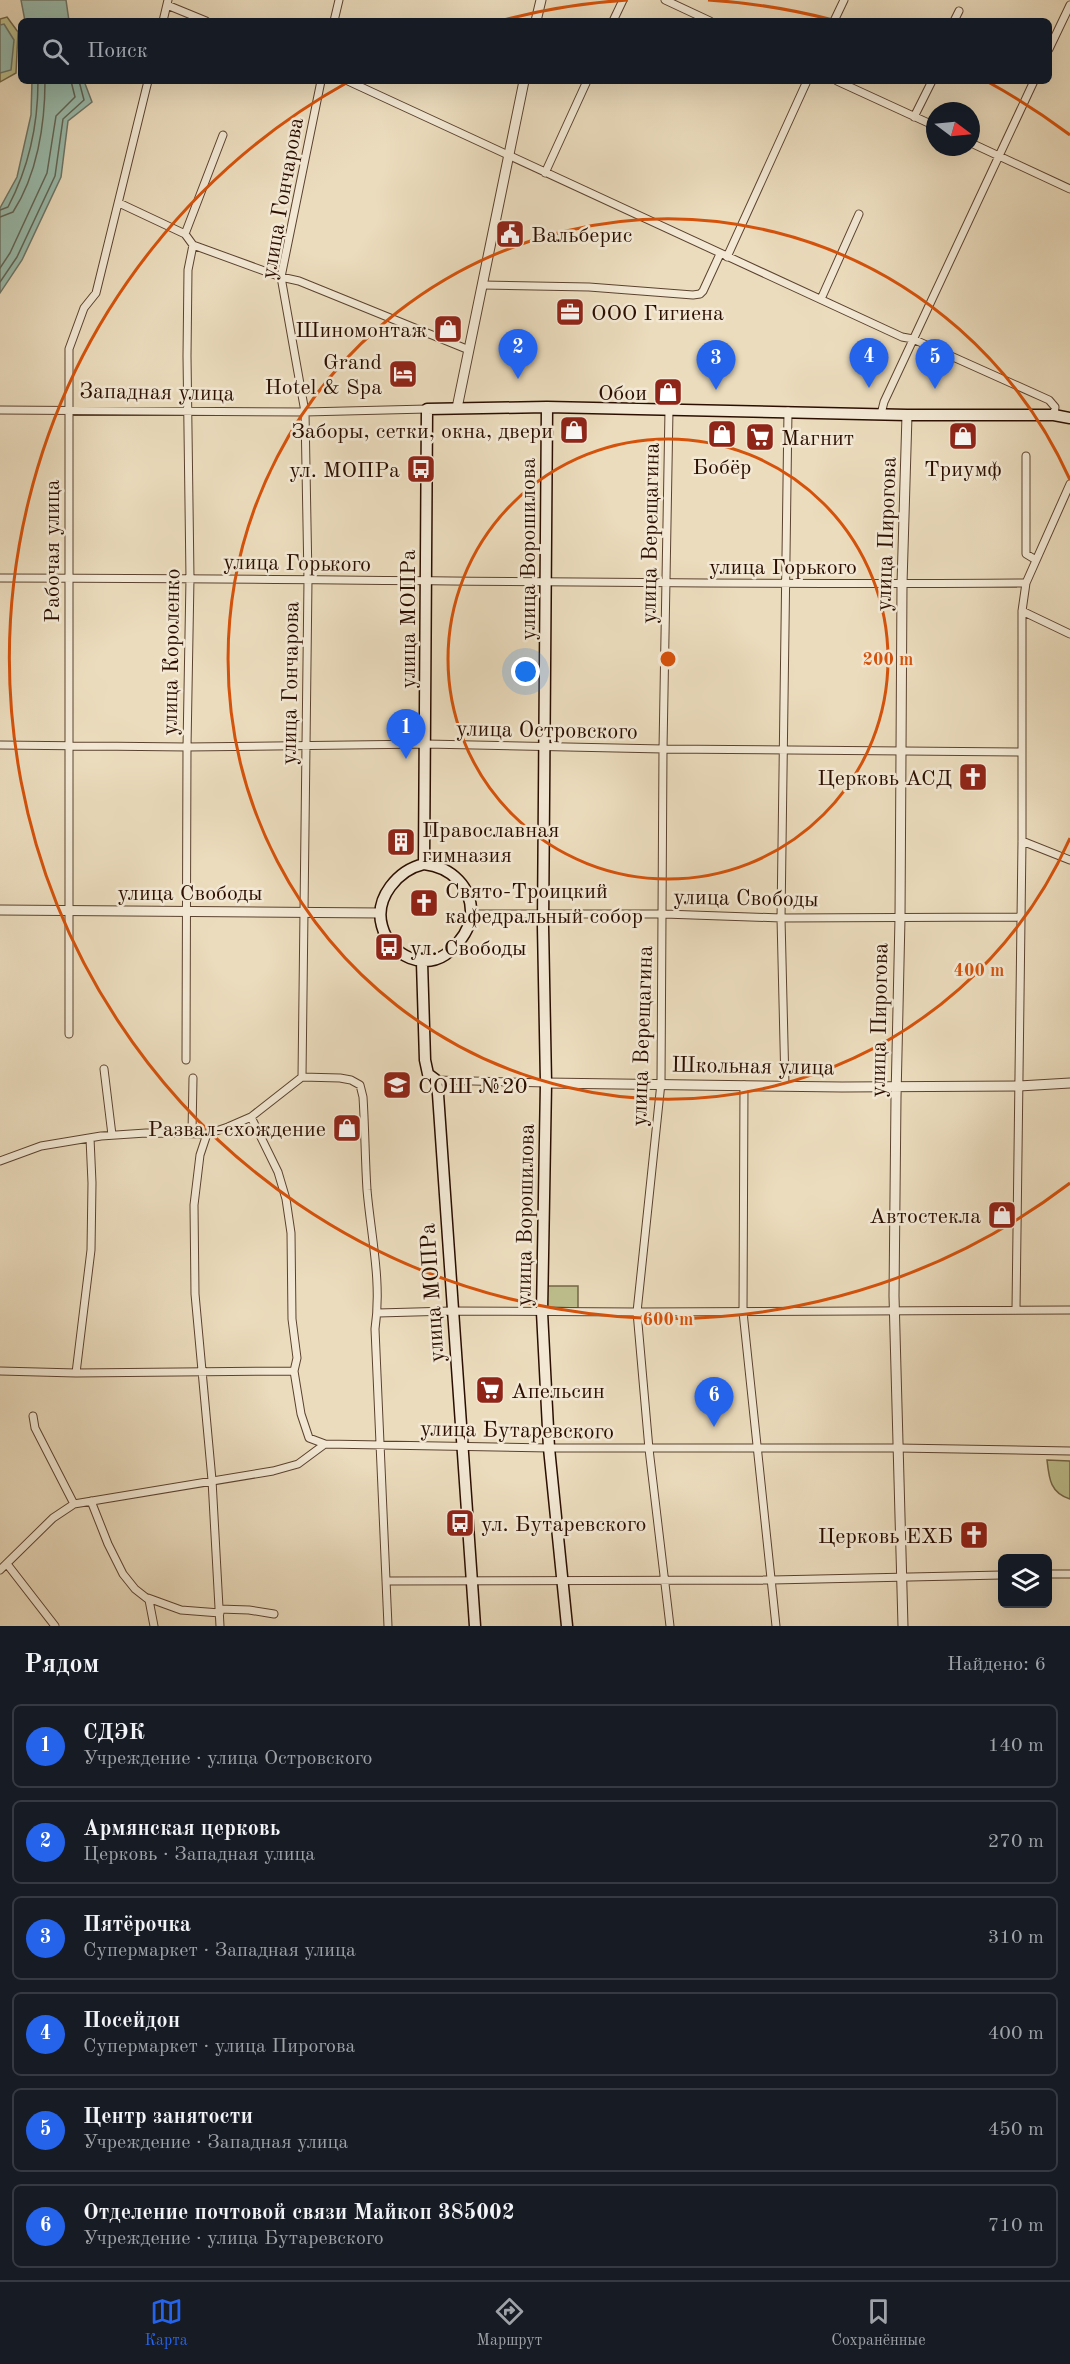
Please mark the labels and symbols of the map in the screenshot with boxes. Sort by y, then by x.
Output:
north arrow [926,102,980,156]
street label: улица Гончарова [258,116,308,281]
public building icon: Вальберис [494,218,526,250]
place label: Вальберис [531,225,632,247]
office icon: ООО Гигиена [554,296,586,328]
place label: ООО Гигиена [591,303,724,325]
shop icon: Шиномонтаж [432,313,464,345]
place label: Шиномонтаж [295,320,427,342]
pin: 2 [498,330,538,379]
pin: 4 [850,338,888,388]
pin: 3 [696,340,736,390]
pin: 5 [916,340,954,389]
place label: Grand Hotel & Spa [264,352,382,399]
hotel icon: Grand Hotel & Spa [387,358,419,390]
shop icon: Обои [652,376,684,408]
street label: Западная улица [79,381,235,405]
place label: Обои [598,383,647,405]
shop icon: Заборы, сетки, окна, двери [558,414,590,446]
shop icon: Бобёр [706,418,738,450]
shop icon: Триумф [947,420,979,452]
place label: Заборы, сетки, окна, двери [291,421,553,443]
supermarket icon: Магнит [744,421,776,453]
place label: Магнит [781,428,854,450]
street label: улица Верещагина [638,442,664,624]
bus stop icon: ул. МОПРа [405,453,437,485]
street label: улица Пирогова [873,456,901,612]
street label: улица Ворошилова [518,457,540,640]
place label: Бобёр [693,457,751,479]
place label: Триумф [924,459,1002,481]
place label: ул. МОПРа [289,460,400,482]
street label: Рабочая улица [42,479,64,623]
street label: улица МОПРа [398,549,420,689]
street label: улица Горького [223,552,371,576]
street label: улица Горького [709,557,857,579]
street label: улица Короленко [160,568,184,736]
street label: улица Гончарова [279,601,303,765]
centre of rings [658,649,678,669]
text: 200 m [863,651,913,669]
your location [511,657,540,686]
pin: 1 [386,710,426,759]
street label: улица Островского [456,718,638,744]
church icon: Церковь АСД [957,761,989,793]
place label: Церковь АСД [817,768,952,790]
place label: Православная гимназия [422,820,560,867]
building icon: Православная гимназия [385,826,417,858]
place label: Свято-Троицкий кафедральный собор [445,881,643,928]
street label: улица Свободы [117,883,263,905]
church icon: Свято-Троицкий кафедральный собор [408,887,440,919]
street label: улица Свободы [673,887,819,911]
bus stop icon: ул. Свободы [373,931,405,963]
place label: ул. Свободы [410,938,527,960]
street label: улица Пирогова [868,942,892,1098]
street label: улица Верещагина [629,945,657,1127]
text: 400 m [954,962,1004,980]
street label: Школьная улица [671,1055,835,1079]
school or university icon: СОШ №20 [381,1069,413,1101]
place label: СОШ №20 [418,1076,528,1098]
shop icon: Развал-схождение [331,1112,363,1144]
place label: Развал-схождение [148,1119,326,1141]
street label: улица Ворошилова [513,1123,539,1307]
shop icon: Автостекла [986,1199,1018,1231]
place label: Автостекла [869,1206,981,1228]
street label: улица МОПРа [417,1222,449,1363]
text: 600 m [643,1311,693,1329]
supermarket icon: Апельсин [474,1374,506,1406]
pin: 6 [694,1378,734,1427]
place label: Апельсин [511,1381,605,1403]
street label: улица Бутаревского [420,1418,614,1444]
bus stop icon: ул. Бутаревского [444,1507,476,1539]
place label: ул. Бутаревского [481,1514,646,1536]
church icon: Церковь ЕХБ [958,1519,990,1551]
place label: Церковь ЕХБ [818,1526,953,1548]

